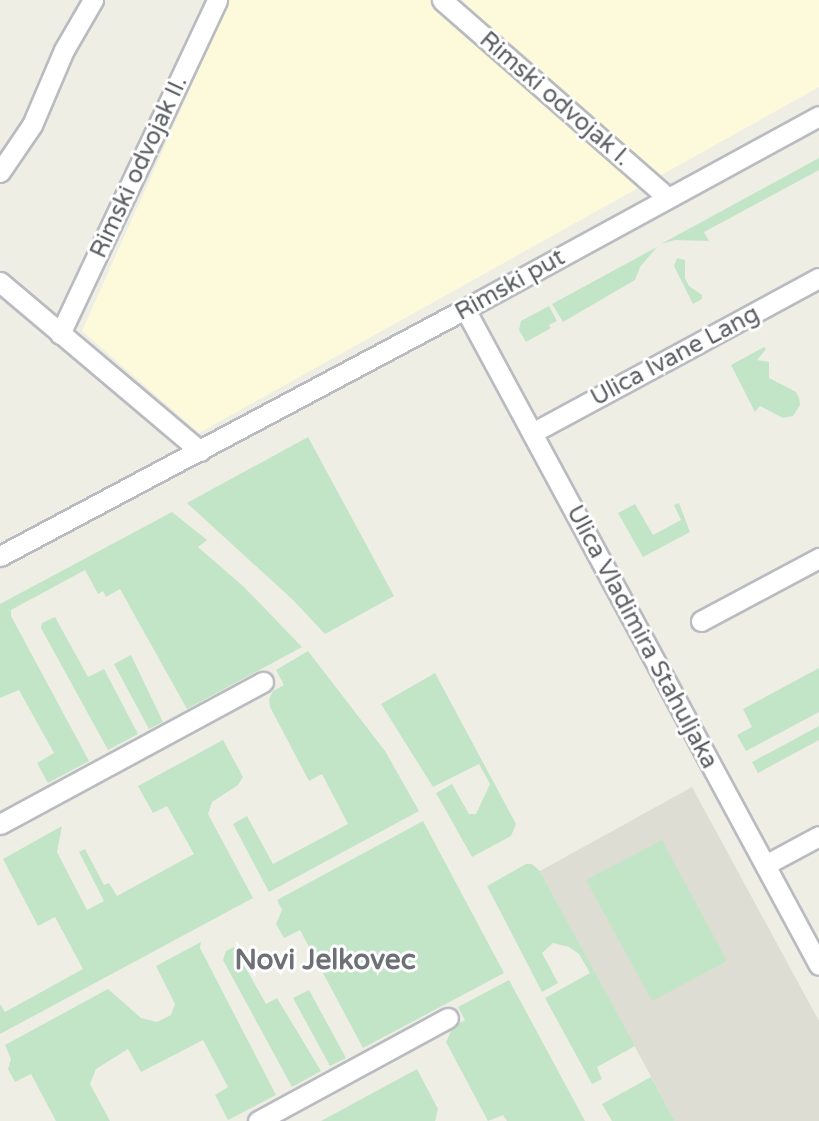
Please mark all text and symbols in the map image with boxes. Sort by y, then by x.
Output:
street label: Rimski odvojak I. [474,26,636,172]
street label: Rimski odvojak II. [84,71,194,263]
street label: Rimski put [450,243,570,327]
street label: Ulica Ivane Lang [586,299,764,413]
street label: Ulica Vladimira Stahuljaka [560,500,724,774]
district label: Novi Jelkovec [234,943,416,977]

